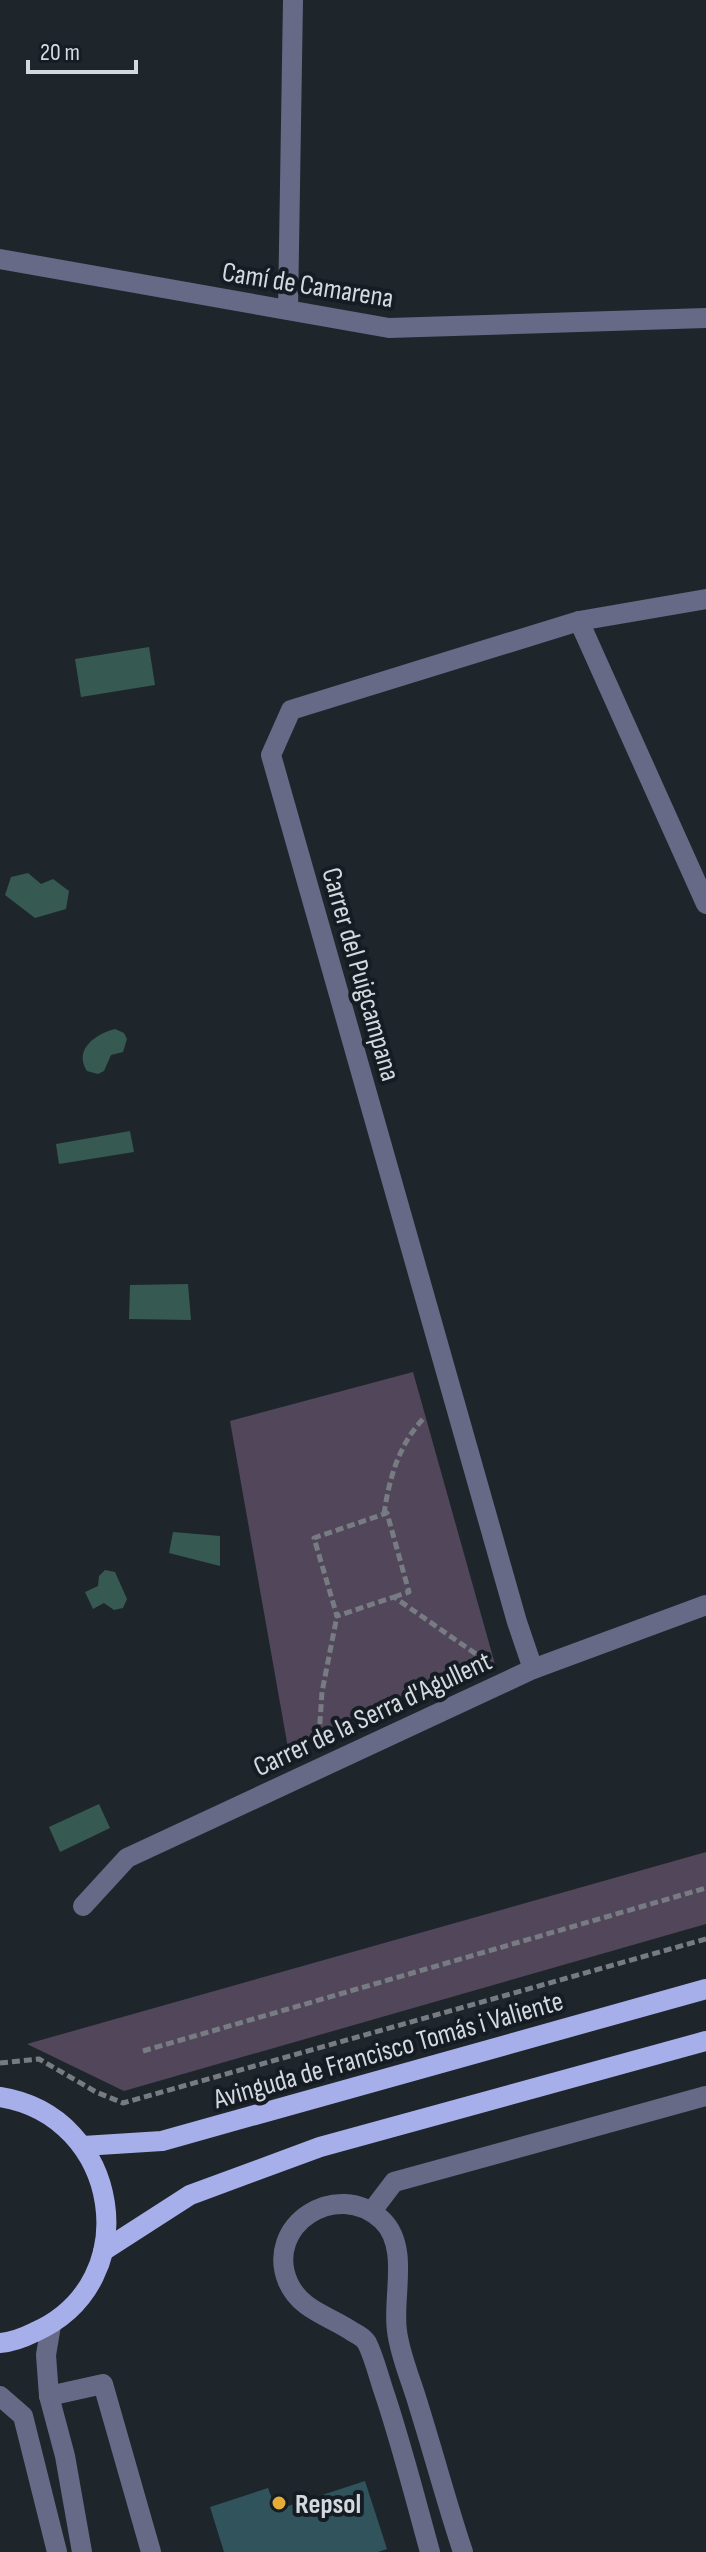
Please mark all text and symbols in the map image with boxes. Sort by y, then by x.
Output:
scale bar [28,24,136,74]
text: 20 m [40,38,80,67]
street label: Camí de Camarena [220,256,396,315]
street label: Carrer del Puigcampana [314,864,407,1085]
street label: Carrer de la Serra d'Agullent [248,1645,497,1784]
street label: Avinguda de Francisco Tomás i Valiente [209,1985,567,2116]
place label: Repsol [295,2488,361,2521]
marker: Repsol [270,2494,288,2512]

